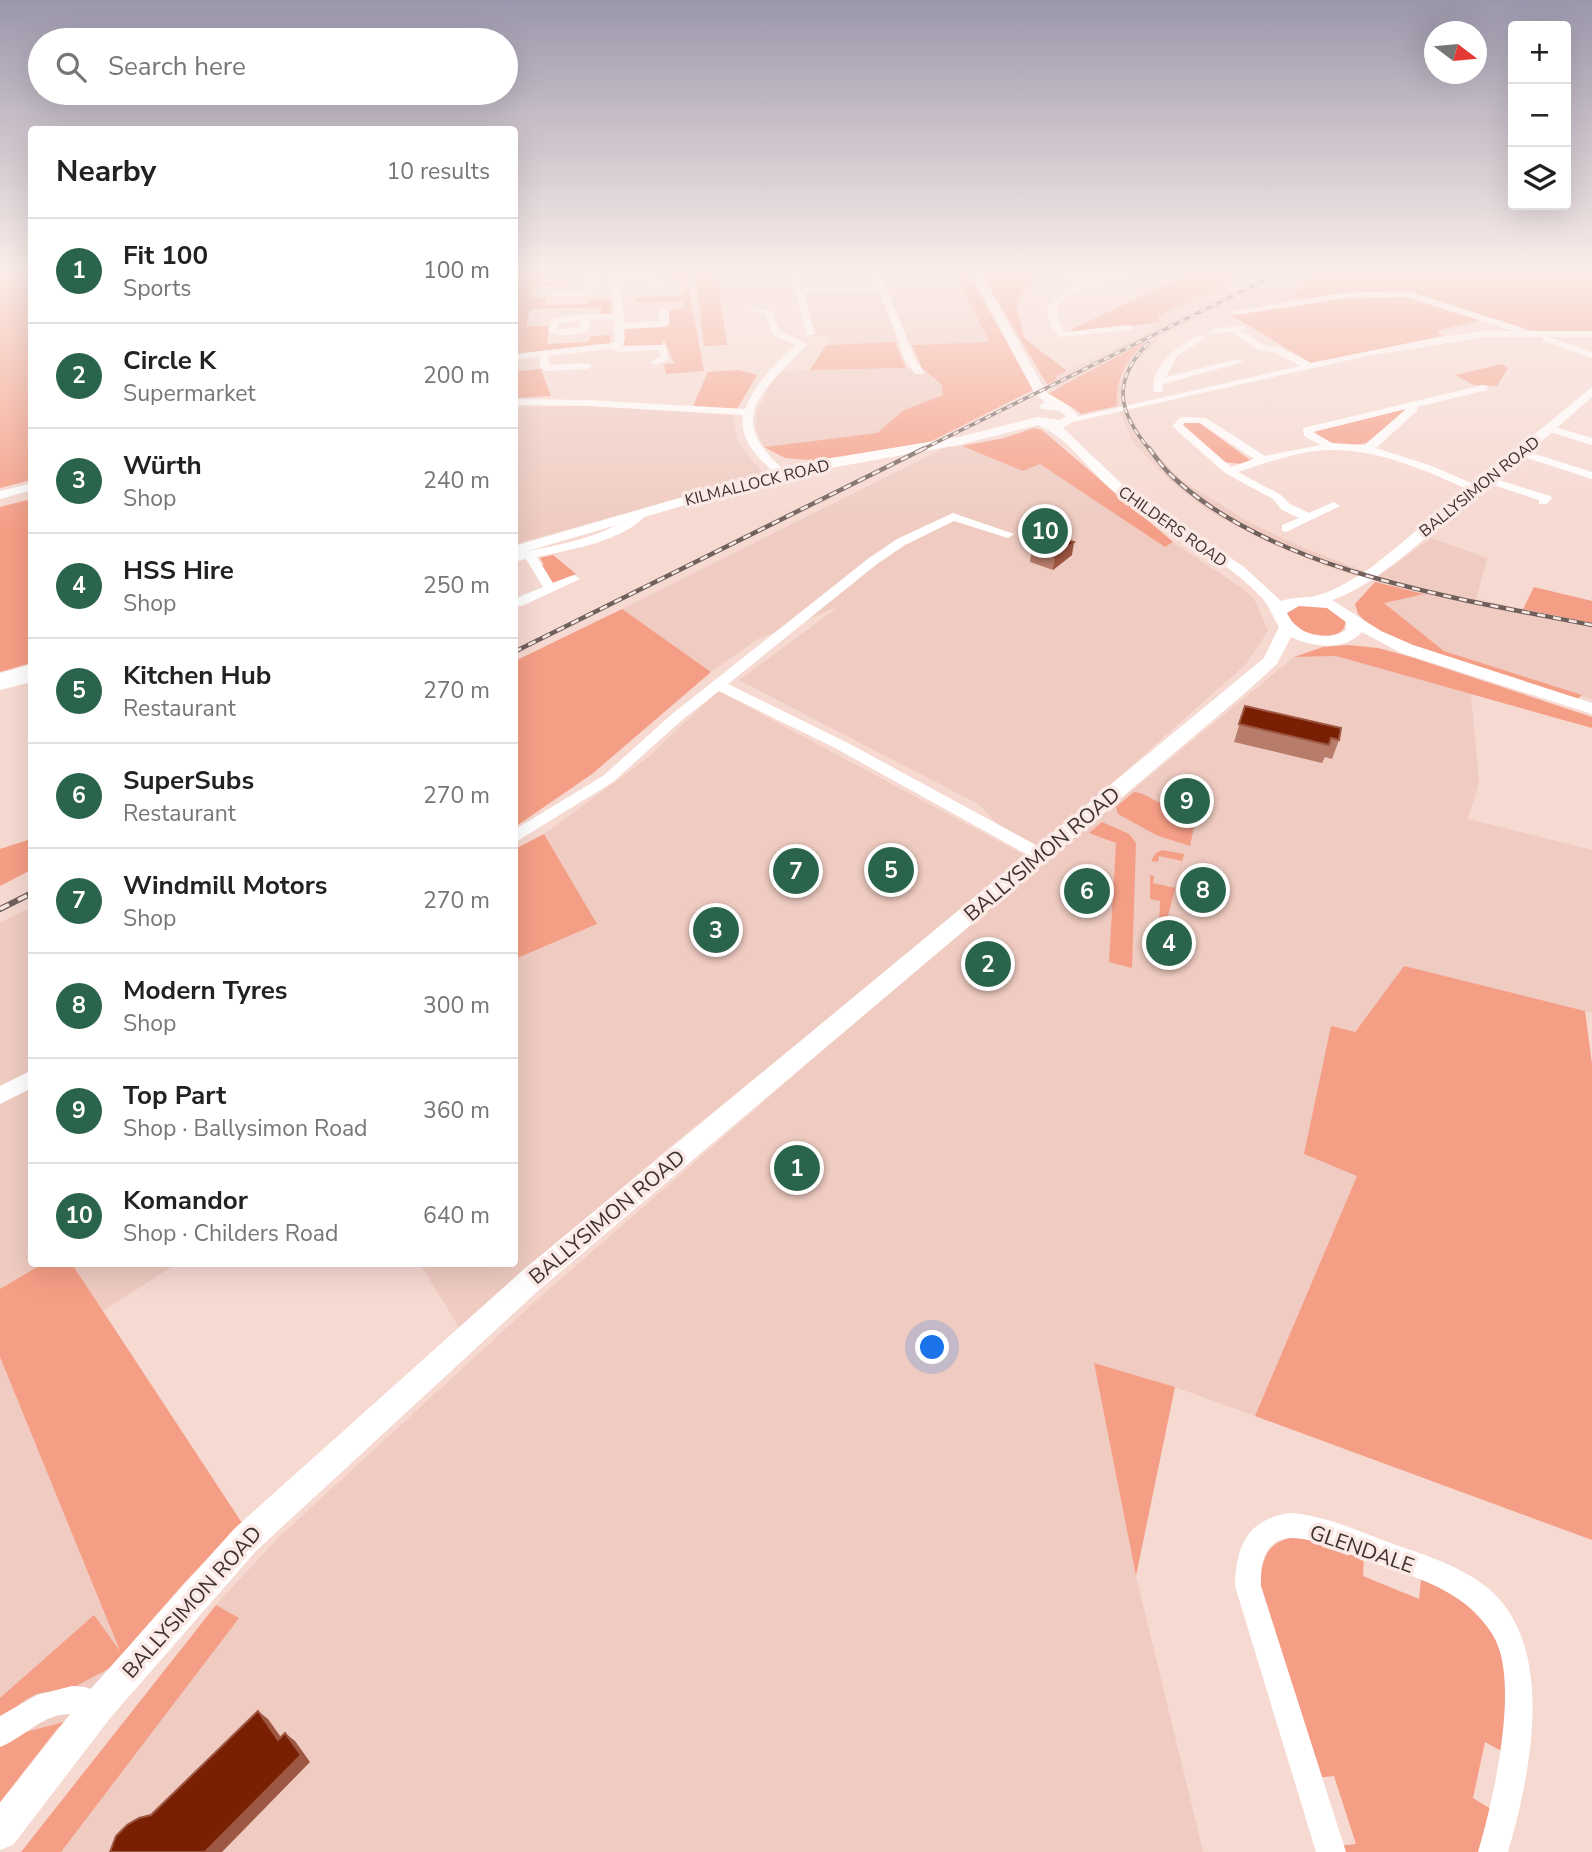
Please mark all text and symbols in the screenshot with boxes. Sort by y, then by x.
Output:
north arrow [1424,21,1487,84]
map controls [1508,21,1571,210]
button: + [1508,21,1571,84]
search box [28,28,518,105]
icon: search [52,48,90,86]
text: Search here [108,49,246,84]
button: − [1508,84,1571,147]
button: layers [1508,147,1571,210]
text: Nearby [56,151,156,192]
text: 10 results [386,156,490,187]
text: Fit 100 [123,238,208,273]
text: 1 [72,255,86,286]
text: 100 m [423,255,490,286]
text: Sports [123,273,191,304]
text: Circle K [123,343,216,378]
text: 2 [72,360,86,391]
text: 200 m [423,360,490,391]
text: Supermarket [123,378,256,409]
street label: BALLYSIMON ROAD [1415,431,1544,542]
text: Würth [123,448,202,483]
street label: KILMALLOCK ROAD [683,454,832,512]
text: 3 [72,465,86,496]
text: 240 m [423,465,490,496]
street label: CHILDERS ROAD [1114,481,1231,572]
text: Shop [123,483,176,514]
pin: 10 [1022,505,1068,557]
text: HSS Hire [123,553,234,588]
text: 4 [72,570,86,601]
text: 250 m [423,570,490,601]
text: Shop [123,588,176,619]
text: Kitchen Hub [123,658,271,693]
text: 5 [72,675,86,706]
text: 270 m [423,675,490,706]
text: Restaurant [123,693,236,724]
text: SuperSubs [123,763,254,798]
pin: 9 [1164,775,1210,827]
text: 6 [72,780,86,811]
text: 270 m [423,780,490,811]
street label: BALLYSIMON ROAD [958,780,1126,928]
text: Restaurant [123,798,236,829]
pin: 5 [868,844,914,896]
pin: 7 [773,845,819,897]
pin: 8 [1180,864,1226,916]
pin: 6 [1064,865,1110,917]
text: Windmill Motors [123,868,327,903]
text: 7 [72,885,86,916]
text: 270 m [423,885,490,916]
text: Shop [123,903,176,934]
pin: 3 [693,904,739,956]
pin: 4 [1146,917,1192,969]
pin: 2 [965,938,1011,990]
text: Modern Tyres [123,973,288,1008]
text: 8 [72,990,86,1021]
text: 300 m [423,990,490,1021]
text: Shop [123,1008,176,1039]
text: Top Part [123,1078,226,1113]
text: 9 [72,1095,86,1126]
text: 360 m [423,1095,490,1126]
text: Shop · Ballysimon Road [123,1113,368,1144]
pin: 1 [774,1142,820,1194]
street label: BALLYSIMON ROAD [523,1143,691,1291]
text: Komandor [123,1183,248,1218]
text: 10 [65,1200,93,1231]
text: 640 m [423,1200,490,1231]
text: Shop · Childers Road [123,1218,338,1249]
your location [915,1330,949,1364]
street label: GLENDALE [1306,1518,1418,1580]
street label: BALLYSIMON ROAD [116,1520,268,1684]

